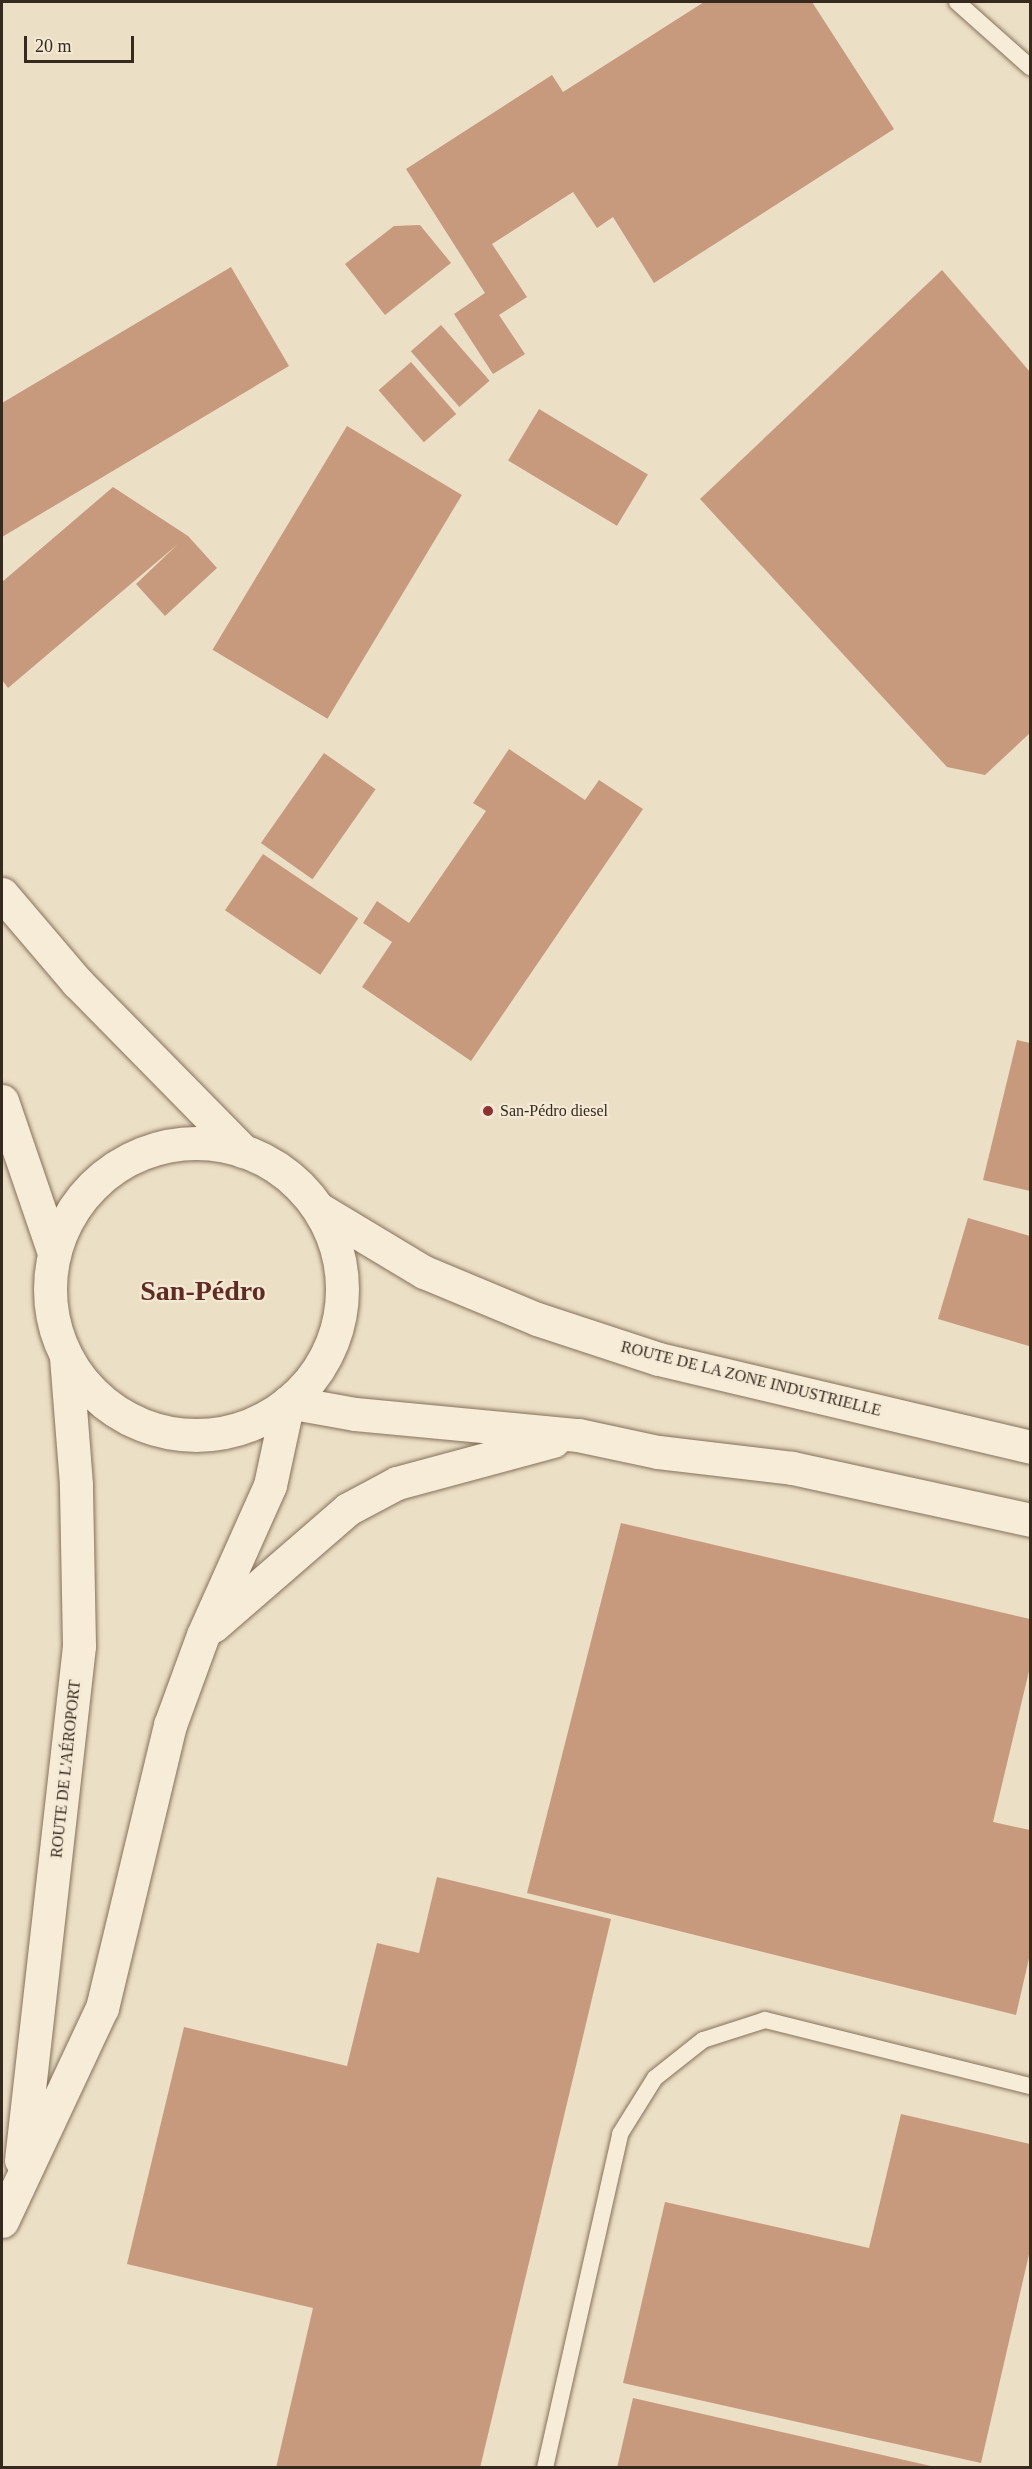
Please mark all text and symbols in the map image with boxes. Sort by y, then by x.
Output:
scale bar [27,24,136,62]
text: 20 m [35,36,72,56]
place label: San-Pédro diesel [500,1101,608,1121]
marker: San-Pédro diesel [481,1104,495,1118]
district label: San-Pédro [140,1274,266,1308]
street label: ROUTE DE LA ZONE INDUSTRIELLE [618,1337,884,1421]
street label: ROUTE DE L'AÉROPORT [47,1679,85,1859]

